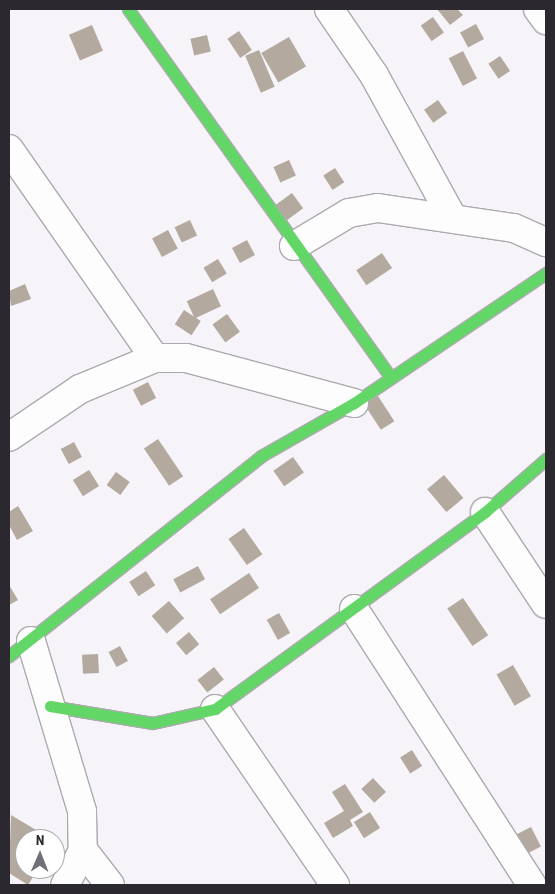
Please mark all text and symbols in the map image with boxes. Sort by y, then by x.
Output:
north arrow [15,829,65,879]
text: N [36,832,45,848]

